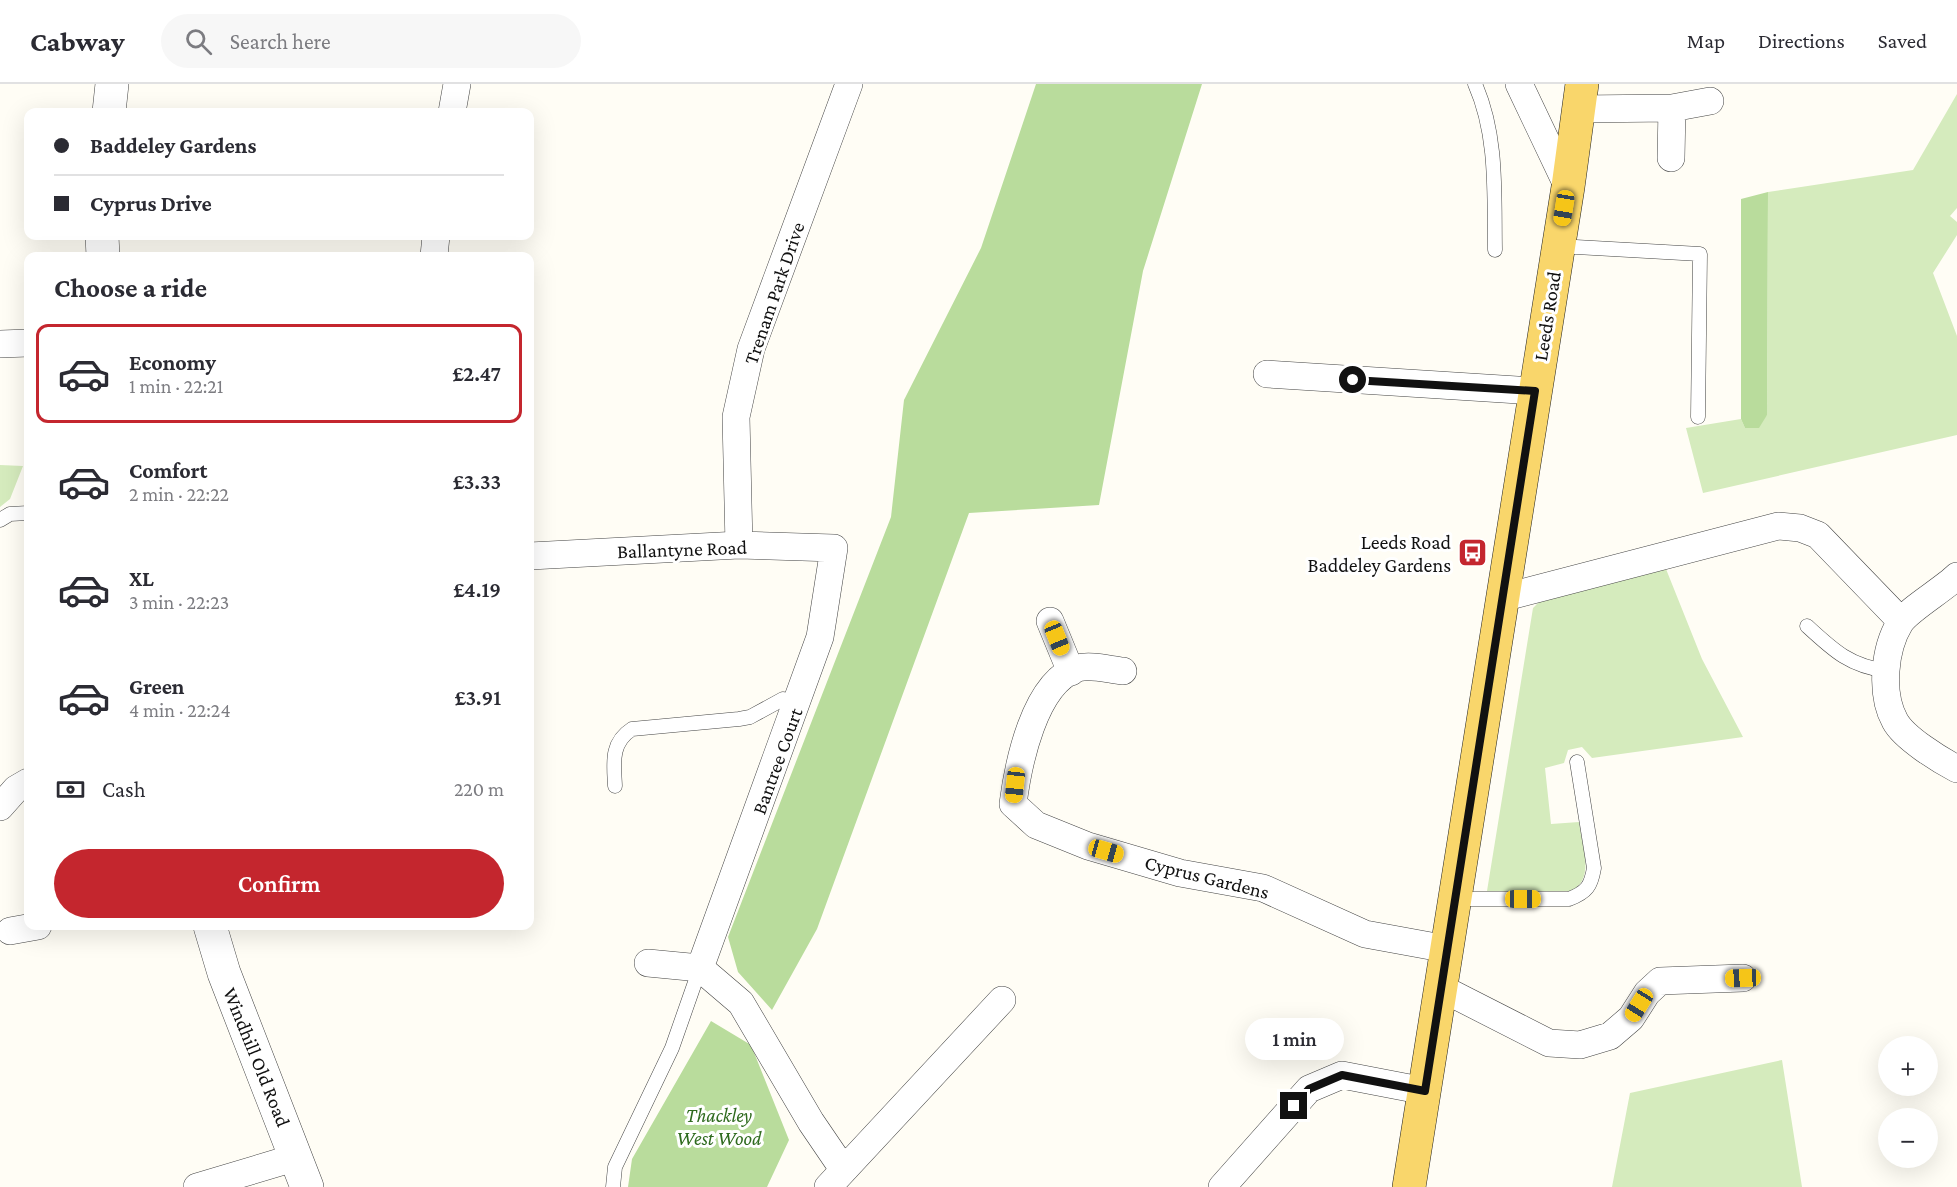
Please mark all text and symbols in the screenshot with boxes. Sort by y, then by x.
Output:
search box [161,14,581,68]
icon: search [182,25,215,58]
text: Cabway [30,26,125,57]
text: Search here [230,29,331,54]
text: Map [1687,29,1725,53]
text: Directions [1758,29,1845,53]
text: Saved [1878,29,1927,53]
text: Baddeley Gardens [90,133,256,158]
car [1552,189,1576,227]
text: Cyprus Drive [90,191,212,216]
street label: Trenam Park Drive [739,219,809,367]
street label: Leeds Road [1529,269,1565,362]
text: Choose a ride [54,273,207,303]
icon: car [57,347,111,401]
text: Economy [129,350,216,375]
text: £2.47 [452,361,501,386]
route start [1339,366,1366,393]
text: 1 min · 22:21 [129,375,223,397]
icon: car [57,455,111,509]
text: Comfort [129,458,207,483]
text: £3.33 [453,469,501,494]
text: 2 min · 22:22 [129,483,229,505]
place label: Leeds Road Baddeley Gardens [1307,531,1451,577]
street label: Ballantyne Road [617,536,748,563]
bus stop icon: Leeds Road Baddeley Gardens [1456,537,1488,569]
icon: car [57,563,111,617]
text: XL [129,566,154,591]
text: £4.19 [453,577,501,602]
text: 3 min · 22:23 [129,591,229,613]
car [1042,618,1072,658]
icon: car [57,671,111,725]
text: Green [129,674,185,699]
text: £3.91 [454,685,501,710]
text: 4 min · 22:24 [129,699,231,721]
street label: Bantree Court [748,704,807,817]
car [1004,766,1026,804]
icon: cash [54,773,87,806]
text: Cash [102,777,146,802]
text: 220 m [454,778,504,800]
car [1086,837,1126,865]
button: Confirm [54,849,504,918]
street label: Cyprus Gardens [1142,851,1272,904]
car [1505,890,1541,908]
car [1725,968,1761,988]
street label: Windhill Old Road [219,984,295,1130]
car [1622,985,1656,1025]
callout: 1 min [1244,1019,1344,1061]
text: 1 min [1272,1028,1317,1050]
map controls [1878,1036,1938,1168]
button: + [1878,1036,1938,1096]
route end [1280,1092,1307,1119]
park label: Thackley West Wood [677,1104,762,1149]
button: − [1878,1108,1938,1168]

